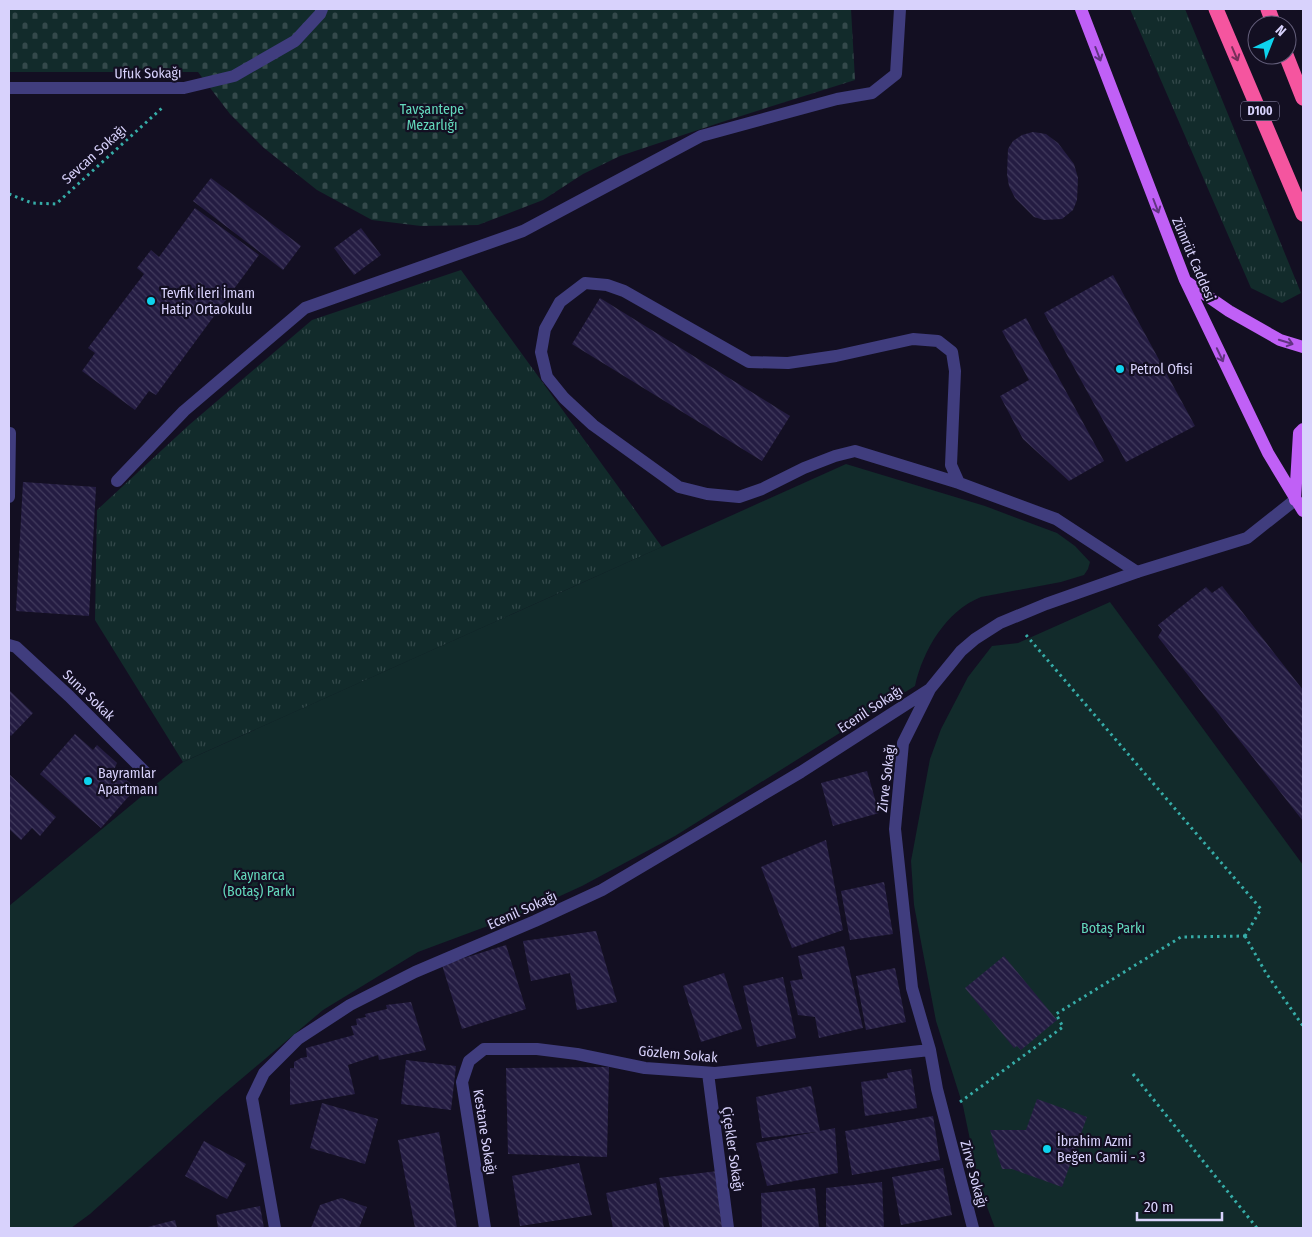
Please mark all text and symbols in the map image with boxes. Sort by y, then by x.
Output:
north arrow [1247,15,1297,65]
text: N [1272,22,1289,40]
one-way arrow [1231,46,1240,61]
one-way arrow [1094,47,1103,62]
street label: Ufuk Sokağı [114,64,182,83]
park label: Tavşantepe Mezarlığı [400,101,464,134]
road number: D100 [1241,102,1279,120]
street label: Sevcan Sokağı [59,121,130,188]
one-way arrow [1152,198,1161,213]
street label: Zümrüt Caddesi [1168,215,1219,304]
place label: Tevfik İleri İmam Hatip Ortaokulu [161,285,255,318]
marker: Tevfik İleri İmam Hatip Ortaokulu [145,295,157,307]
one-way arrow [1278,337,1294,347]
one-way arrow [1216,347,1226,362]
place label: Petrol Ofisi [1130,361,1193,378]
marker: Petrol Ofisi [1114,363,1126,375]
street label: Suna Sokak [59,666,119,725]
street label: Ecenil Sokağı [834,682,906,737]
street label: Zirve Sokağı [874,743,899,813]
place label: Bayramlar Apartmanı [98,765,158,798]
marker: Bayramlar Apartmanı [82,775,94,787]
park label: Kaynarca (Botaş) Parkı [223,867,295,900]
street label: Ecenil Sokağı [485,888,560,933]
park label: Botaş Parkı [1081,920,1145,937]
street label: Gözlem Sokak [638,1043,719,1066]
street label: Kestane Sokağı [469,1088,500,1176]
street label: Çiçekler Sokağı [718,1105,747,1193]
place label: İbrahim Azmi Beğen Camii - 3 [1057,1133,1145,1166]
street label: Zirve Sokağı [956,1139,991,1210]
marker: İbrahim Azmi Beğen Camii - 3 [1041,1143,1053,1155]
scale bar [1137,1190,1222,1222]
text: 20 m [1144,1198,1174,1216]

